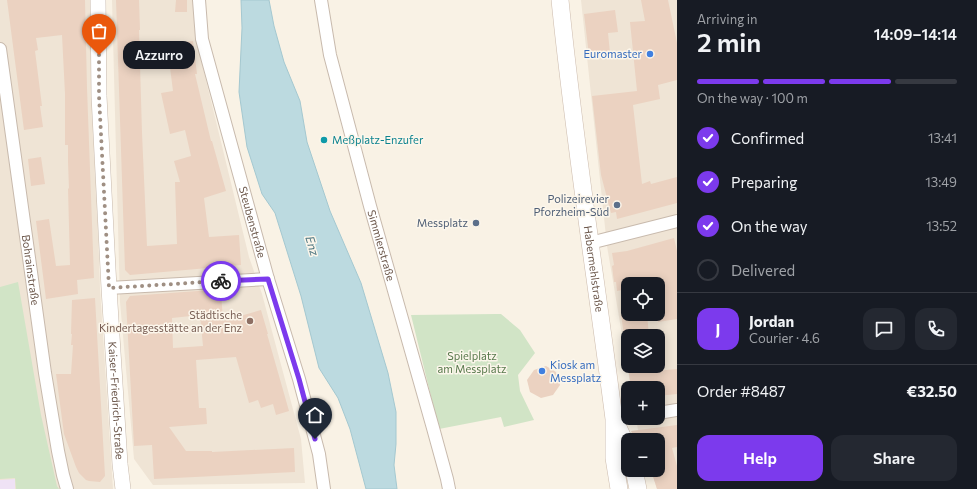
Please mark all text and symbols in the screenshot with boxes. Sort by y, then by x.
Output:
text: Arriving in [697,11,757,27]
pin [82,14,116,55]
icon: bag [88,20,110,42]
text: 14:09–14:14 [874,25,957,43]
text: 2 min [697,26,761,57]
callout: Azzurro [123,41,195,69]
text: Azzurro [135,47,183,63]
place label: Euromaster [584,47,643,60]
marker: Euromaster [645,49,655,59]
text: On the way · 100 m [697,90,808,106]
icon: check [697,127,719,149]
text: Confirmed [731,129,804,147]
text: 13:41 [928,130,957,146]
place label: Meßplatz-Enzufer [332,133,424,146]
marker: Meßplatz-Enzufer [319,135,329,145]
icon: check [697,171,719,193]
text: Preparing [731,173,797,191]
text: 13:49 [925,174,957,190]
street label: Steubenstraße [237,185,269,259]
place label: Polizeirevier Pforzheim-Süd [533,192,610,218]
marker: Polizeirevier Pforzheim-Süd [612,200,622,210]
street label: Simmlerstraße [365,208,398,283]
icon: check [697,215,719,237]
place label: Messplatz [417,216,469,229]
text: On the way [731,217,808,235]
marker: Messplatz [471,218,481,228]
text: 13:52 [926,218,957,234]
street label: Habermehlstraße [582,225,607,313]
street label: Bohrainstraße [20,234,43,306]
water label: Enz [303,234,323,257]
courier [201,261,241,301]
text: Delivered [731,261,795,279]
icon: bike [210,270,232,292]
map controls [621,277,665,477]
button: locate [621,277,665,321]
place label: Städtische Kindertagesstätte an der Enz [99,308,243,334]
button: chat [863,308,905,350]
button: phone [915,308,957,350]
text: Jordan [749,312,794,330]
marker: Städtische Kindertagesstätte an der Enz [245,316,255,326]
text: J [716,320,720,338]
button: layers [621,329,665,373]
text: Courier · 4.6 [749,330,820,346]
street label: Kaiser-Friedrich-Straße [106,341,127,460]
park label: Spielplatz am Messplatz [438,349,507,375]
place label: Kiosk am Messplatz [550,358,602,384]
marker: Kiosk am Messplatz [537,366,547,376]
button: + [621,381,665,425]
text: Order #8487 [697,382,786,400]
text: €32.50 [907,382,957,400]
pin [298,398,332,439]
icon: home [304,404,326,426]
button: − [621,433,665,477]
button: Help [697,435,823,481]
button: Share [831,435,957,481]

